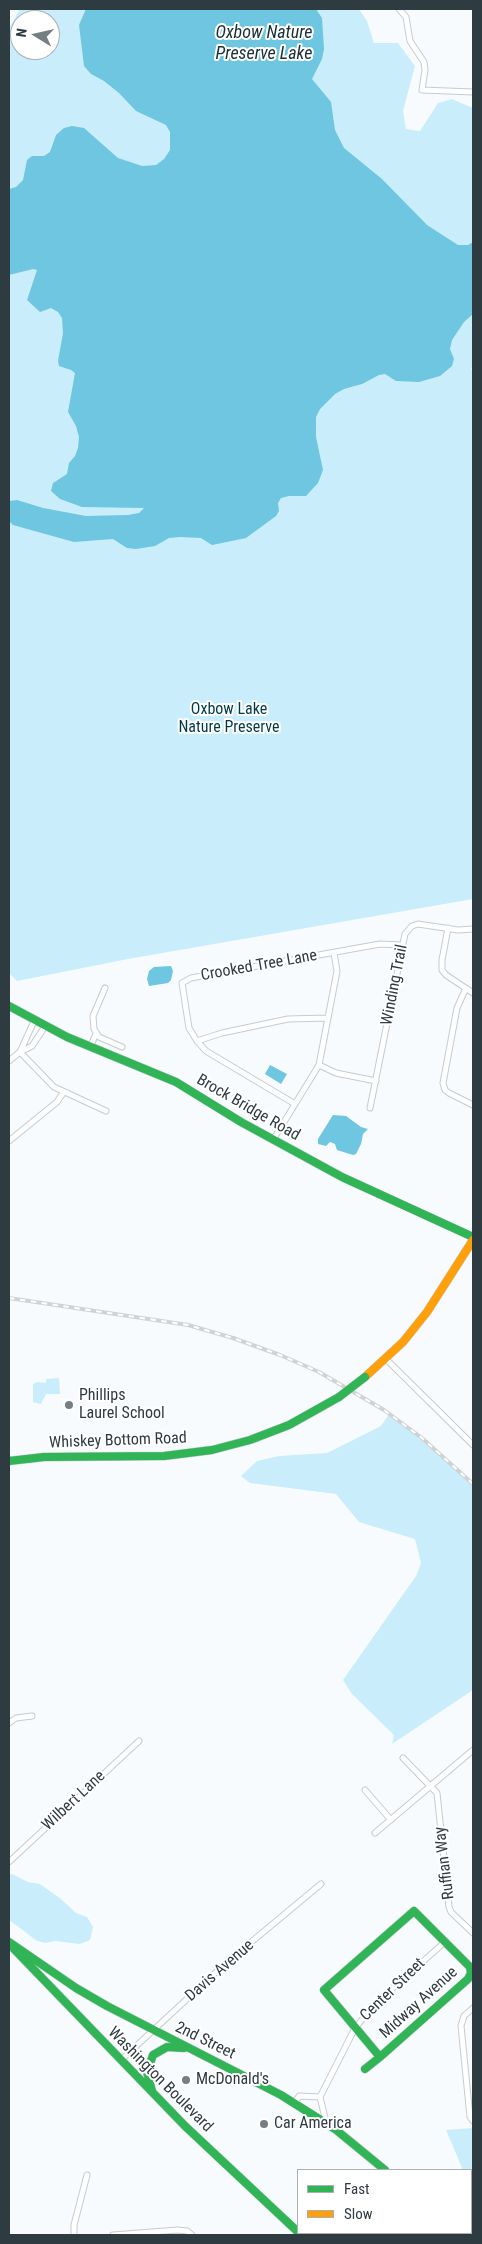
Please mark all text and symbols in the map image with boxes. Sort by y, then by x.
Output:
north arrow [10,10,60,60]
water label: Oxbow Nature Preserve Lake [215,22,313,64]
text: N [13,27,30,38]
park label: Oxbow Lake Nature Preserve [178,700,280,738]
street label: Winding Trail [378,943,412,1027]
street label: Crooked Tree Lane [199,946,319,986]
street label: Brock Bridge Road [193,1071,303,1145]
place label: Phillips Laurel School [79,1386,165,1424]
marker: Phillips Laurel School [63,1399,75,1411]
street label: Whiskey Bottom Road [49,1429,187,1453]
street label: Wilbert Lane [39,1767,109,1835]
street label: Ruffian Way [431,1825,459,1901]
street label: Davis Avenue [182,1936,258,2006]
street label: Center Street [357,1954,429,2026]
street label: Midway Avenue [376,1963,462,2043]
street label: 2nd Street [172,2018,238,2064]
street label: Washington Boulevard [104,2024,216,2136]
place label: McDonald's [196,2070,269,2090]
marker: McDonald's [180,2074,192,2086]
place label: Car America [274,2114,352,2134]
marker: Car America [258,2118,270,2130]
legend [297,2169,472,2234]
text: Fast [344,2180,369,2198]
text: Slow [344,2205,373,2223]

